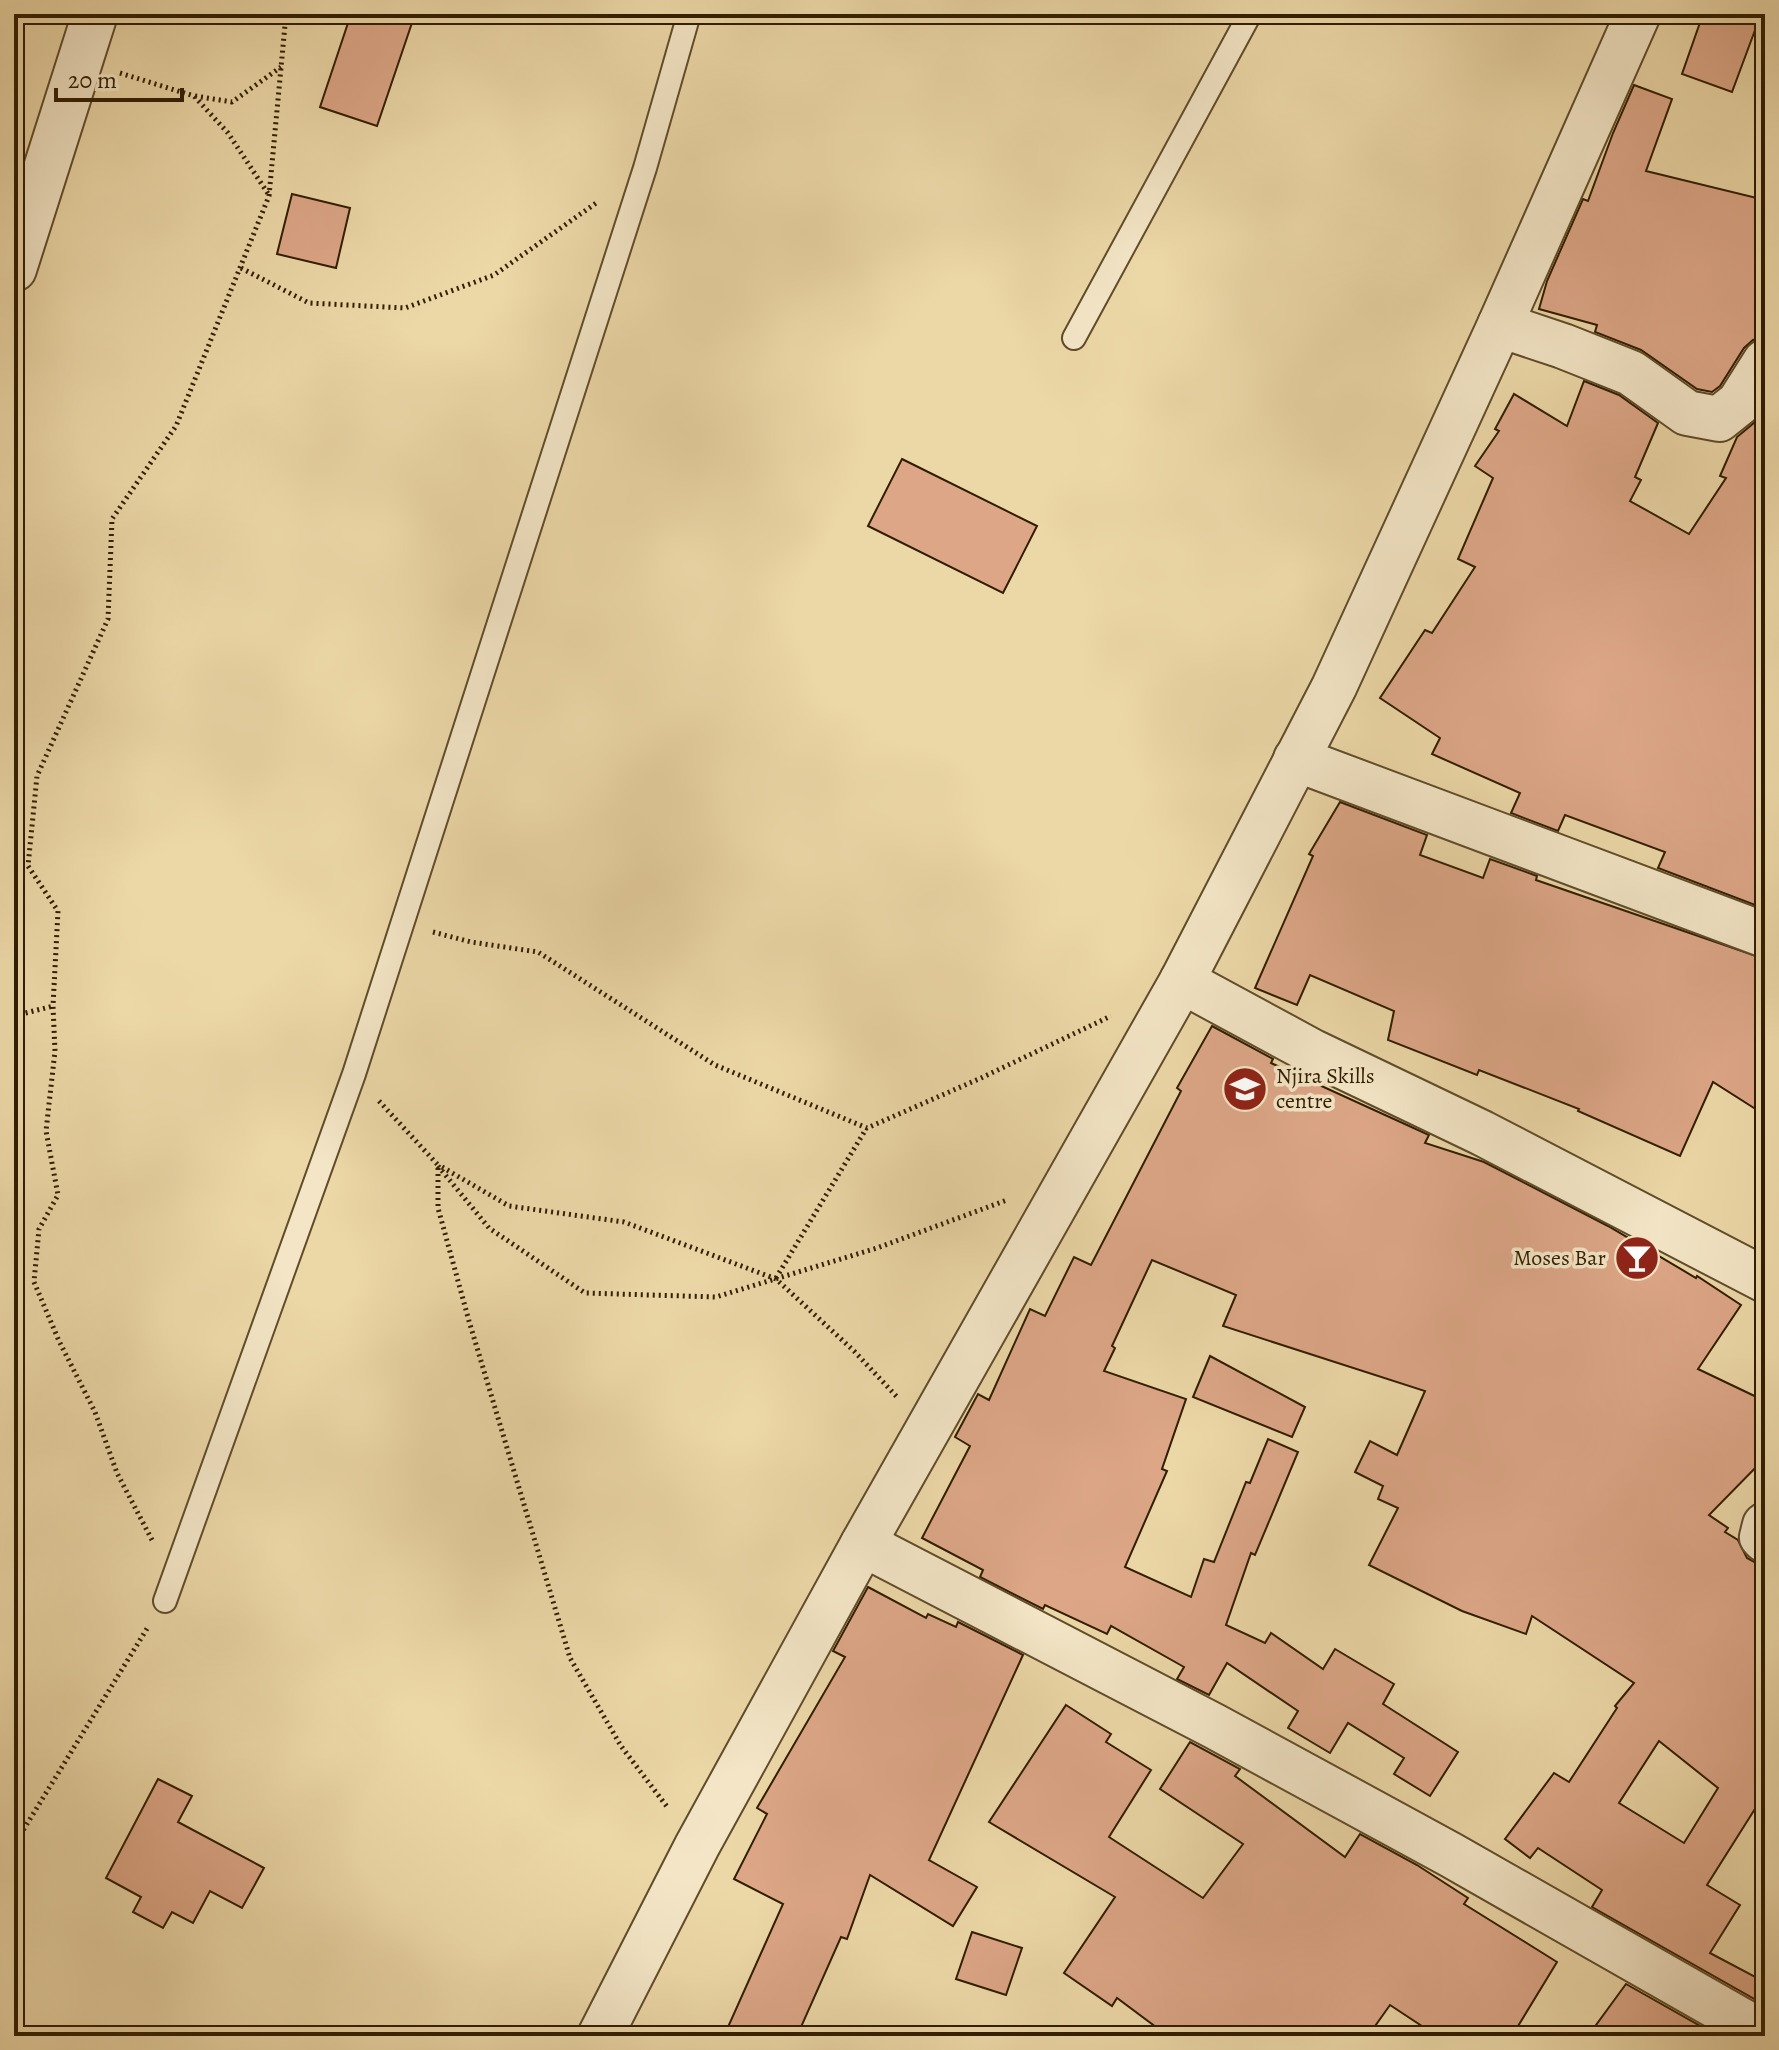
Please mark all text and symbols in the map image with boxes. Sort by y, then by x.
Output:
scale bar [56,52,182,102]
text: 20 m [68,64,117,96]
place label: Njira Skills centre [1276,1061,1375,1116]
school or university icon: Njira Skills centre [1221,1065,1269,1113]
bar icon: Moses Bar [1613,1234,1661,1282]
place label: Moses Bar [1513,1243,1606,1273]

